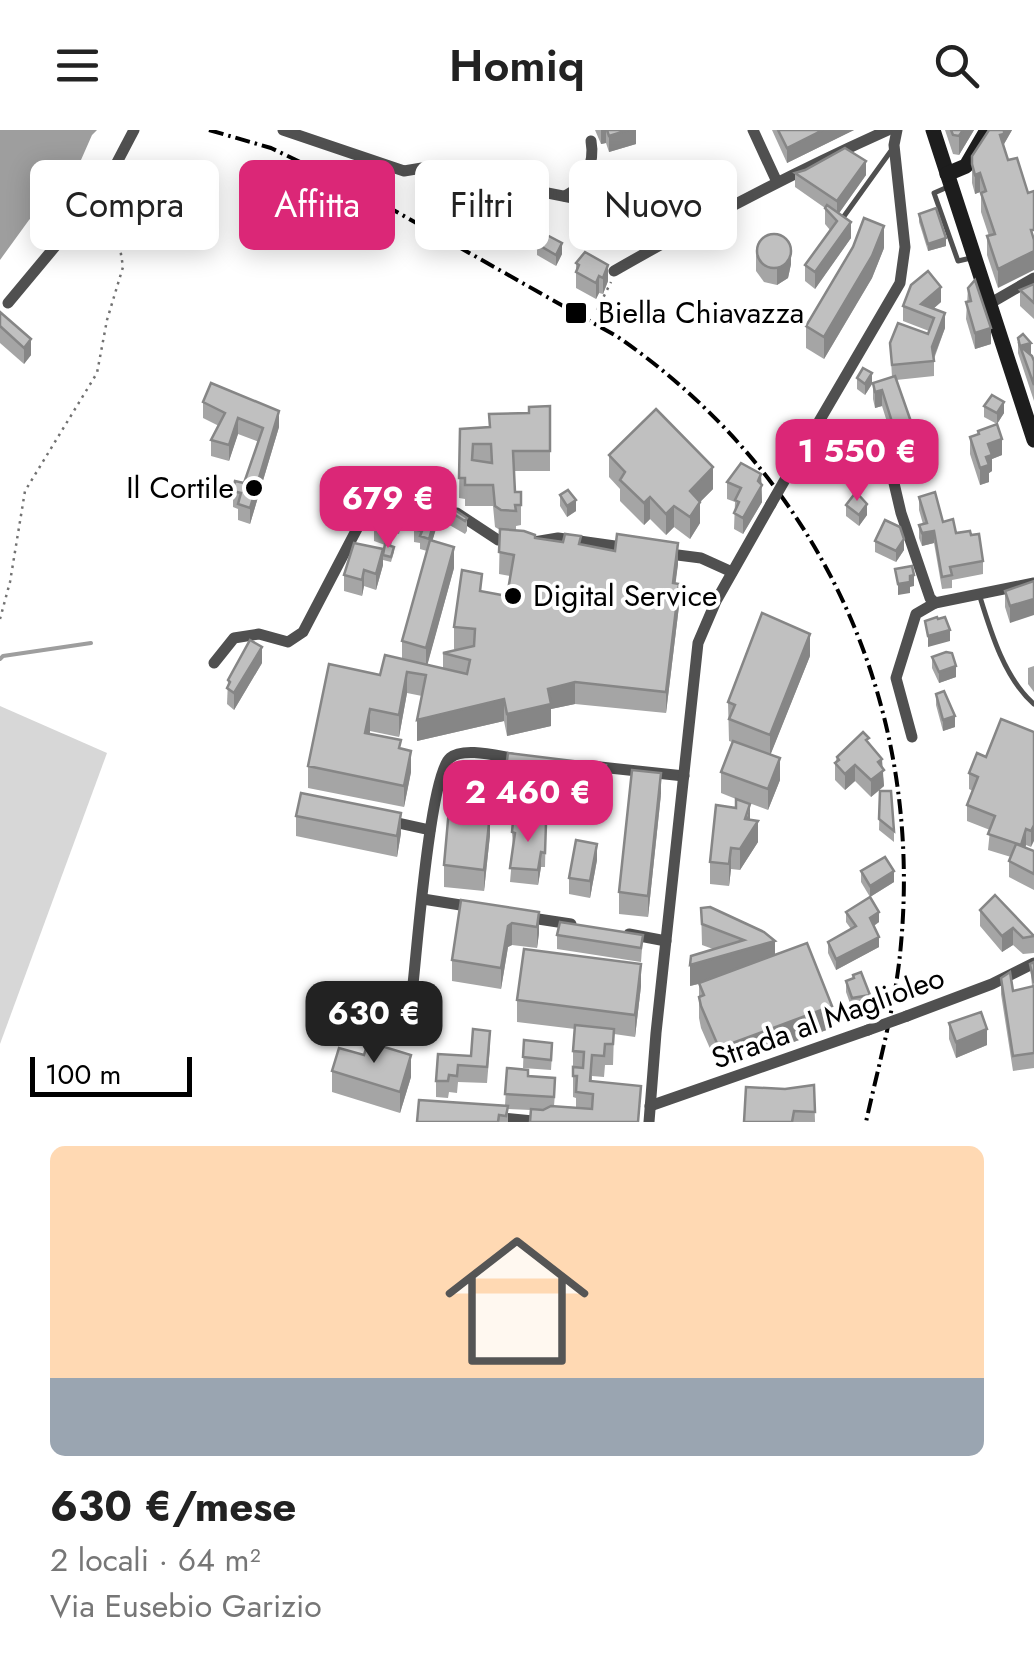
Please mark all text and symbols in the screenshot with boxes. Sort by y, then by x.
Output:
text: Homiq [449,33,585,98]
icon: menu [50,38,105,93]
icon: search [929,38,984,93]
chip: Compra [30,160,219,250]
chip: Affitta [239,160,395,250]
chip: Filtri [415,160,549,250]
chip: Nuovo [569,160,737,250]
place label: Biella Chiavazza [598,291,804,334]
marker: Biella Chiavazza [563,300,589,326]
pin: 1 550 € [765,419,949,504]
text: 1 550 € [798,428,916,474]
place label: Il Cortile [126,466,234,509]
pin: 679 € [318,466,458,551]
text: 679 € [342,475,434,521]
marker: Il Cortile [243,477,265,499]
place label: Digital Service [533,574,718,617]
marker: Digital Service [502,585,524,607]
pin: 2 460 € [436,760,620,845]
text: 2 460 € [465,769,591,815]
street label: Strada al Maglioleo [705,955,950,1080]
pin: 630 € [304,981,444,1066]
text: 630 € [327,990,421,1036]
scale bar [30,1052,192,1096]
text: 100 m [45,1054,121,1095]
icon: home [427,1211,607,1391]
text: 630 €/mese [50,1476,296,1537]
text: 2 locali · 64 m² [50,1537,261,1583]
text: Via Eusebio Garizio [50,1583,322,1629]

